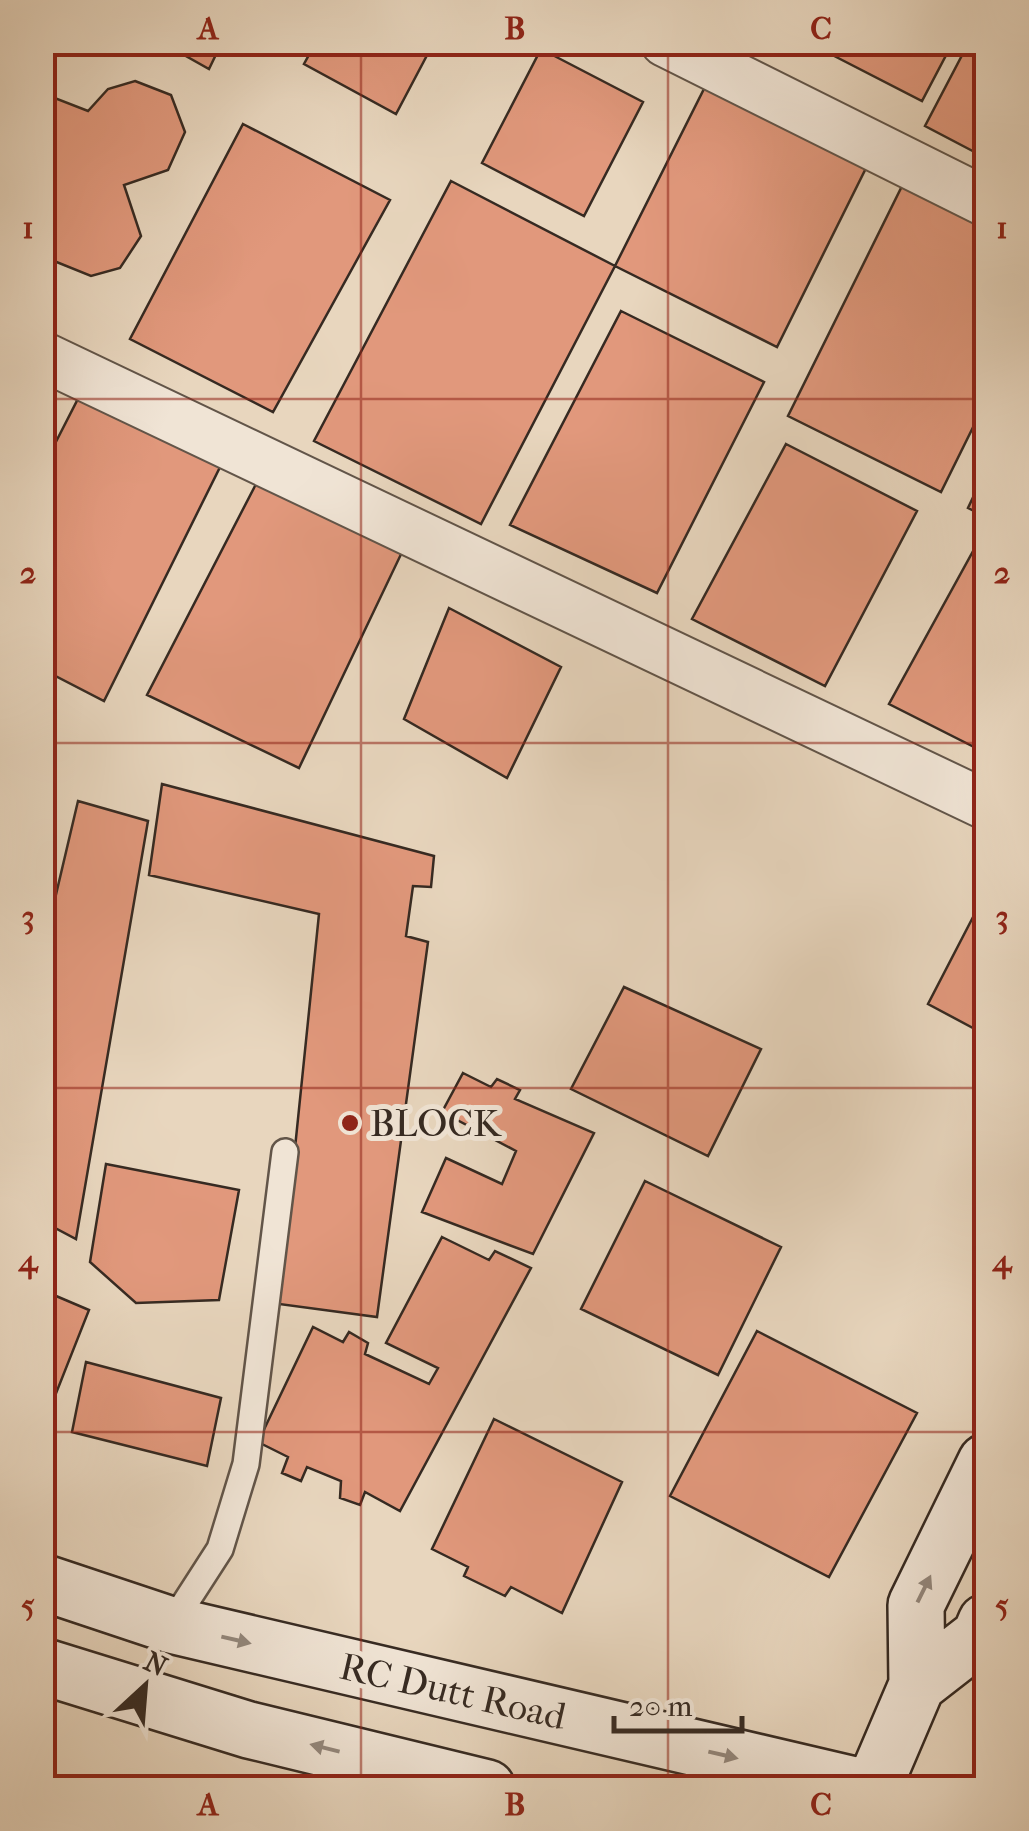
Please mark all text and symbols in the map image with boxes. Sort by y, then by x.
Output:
text: A [196,10,220,47]
text: B [505,10,525,47]
text: C [810,10,832,47]
text: 1 [22,209,34,246]
text: 1 [996,209,1008,246]
text: 2 [20,554,36,591]
text: 2 [994,554,1010,591]
text: 3 [21,898,35,935]
text: 3 [995,898,1009,935]
place label: BLOCK [370,1101,503,1146]
marker: BLOCK [339,1112,361,1134]
text: 4 [18,1242,40,1280]
text: 4 [992,1242,1014,1280]
one-way arrow [915,1575,932,1604]
text: 5 [21,1586,35,1623]
text: 5 [995,1586,1009,1623]
one-way arrow [221,1633,252,1648]
north arrow [95,1636,195,1736]
text: N [139,1644,173,1684]
street label: RC Dutt Road [336,1644,571,1739]
scale bar [614,1671,742,1733]
text: 20 m [629,1689,692,1724]
one-way arrow [309,1740,340,1755]
one-way arrow [708,1748,739,1763]
text: A [196,1786,220,1823]
text: B [505,1786,525,1823]
text: C [810,1786,832,1823]

